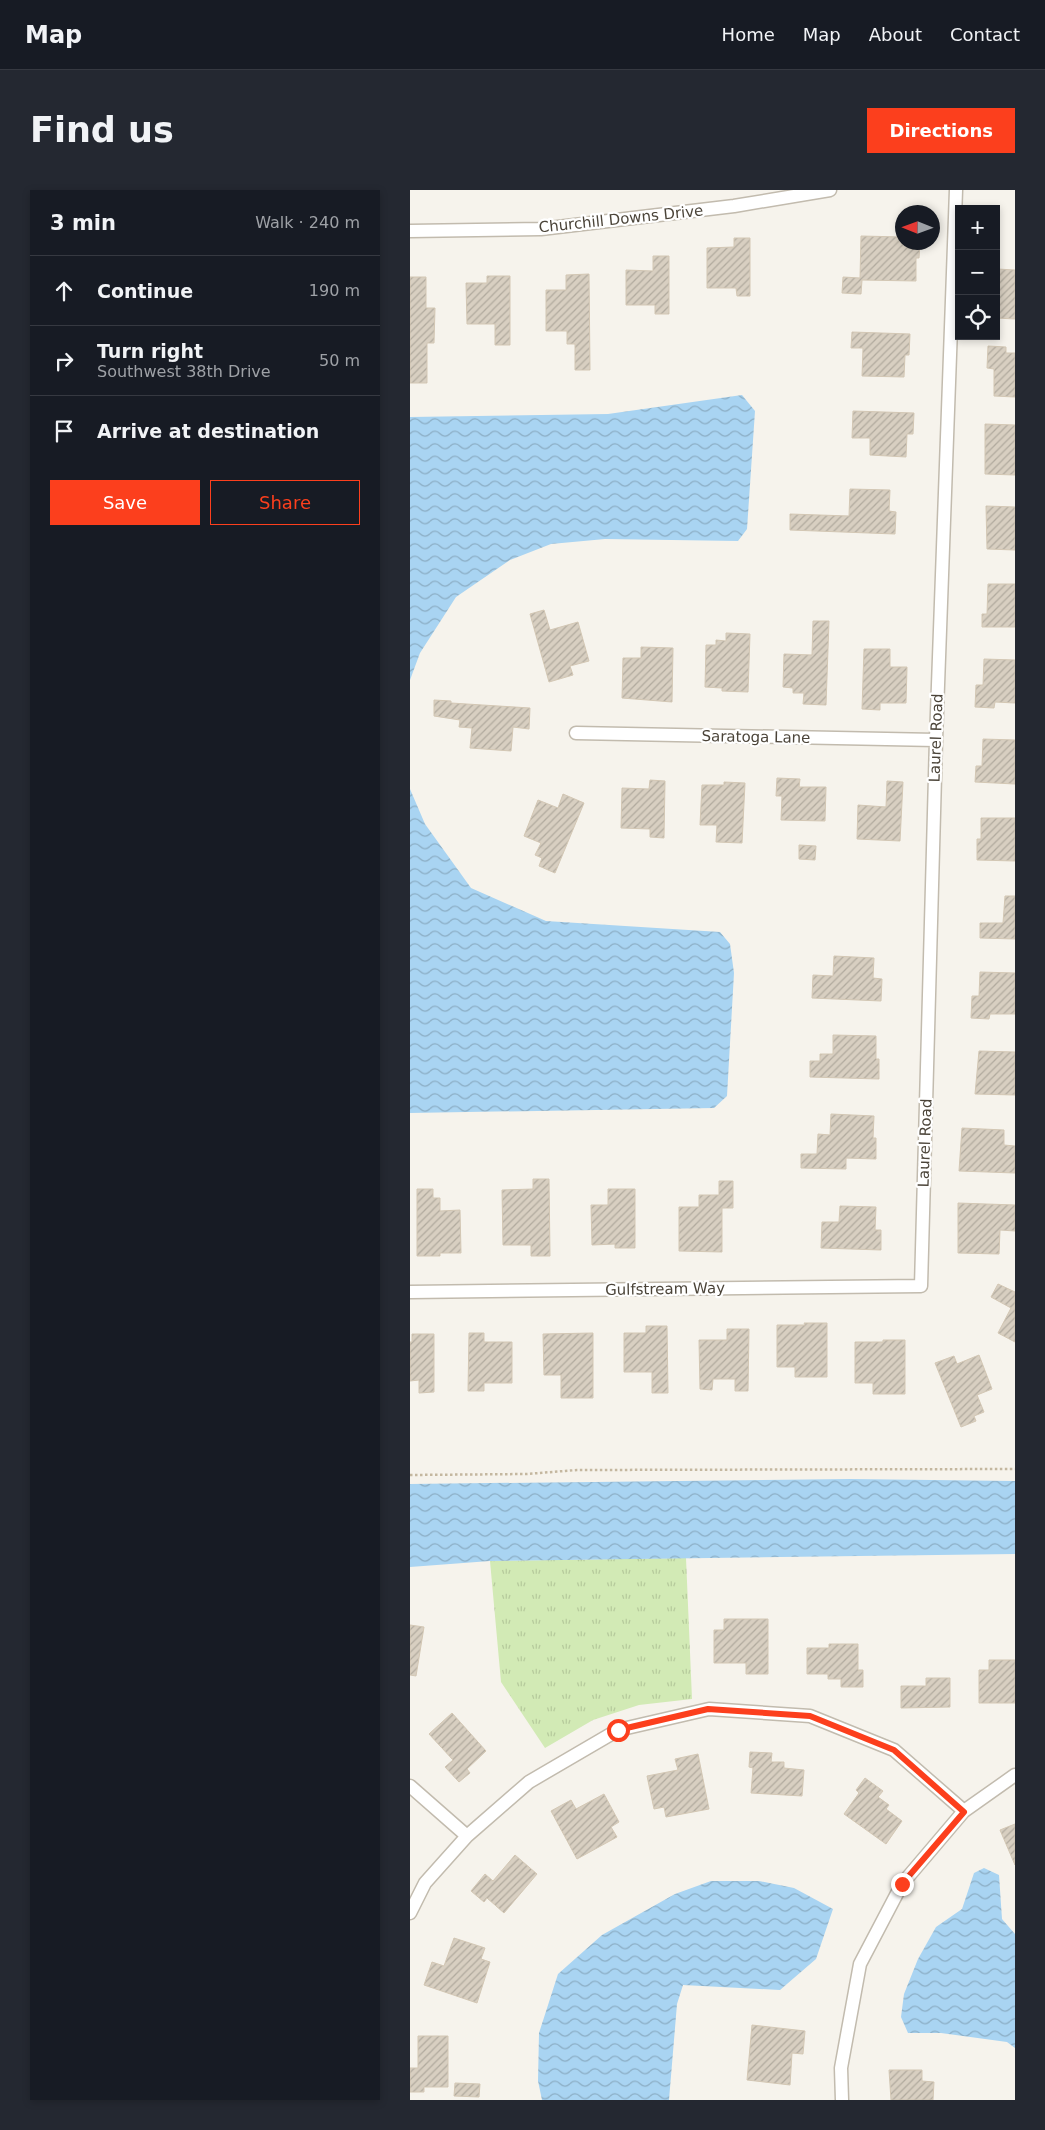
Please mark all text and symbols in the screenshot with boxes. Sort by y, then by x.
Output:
text: Map [25,21,82,49]
text: Home [722,24,775,45]
text: Map [803,24,841,45]
text: About [869,24,922,45]
text: Contact [950,24,1020,45]
button: Directions [867,108,1015,153]
text: Find us [30,110,174,150]
street label: Churchill Downs Drive [538,201,704,237]
north arrow [895,205,940,250]
map controls [955,205,1000,340]
button: + [955,205,1000,250]
text: 3 min [50,211,116,235]
text: Walk · 240 m [255,213,360,232]
button: − [955,250,1000,295]
icon: ahead [50,277,78,305]
text: Continue [97,280,193,302]
text: 190 m [309,281,360,300]
button: locate [955,295,1000,340]
text: Turn right [97,340,203,362]
icon: right [50,347,78,375]
text: 50 m [319,351,360,370]
text: Southwest 38th Drive [97,362,271,381]
icon: arrive [50,417,78,445]
text: Arrive at destination [97,420,319,442]
button: Save [50,480,200,525]
button: Share [210,480,360,525]
street label: Laurel Road [925,693,947,783]
street label: Saratoga Lane [701,727,811,747]
street label: Laurel Road [914,1098,936,1188]
street label: Gulfstream Way [605,1279,725,1299]
route start [607,1719,630,1742]
route end [891,1873,914,1896]

